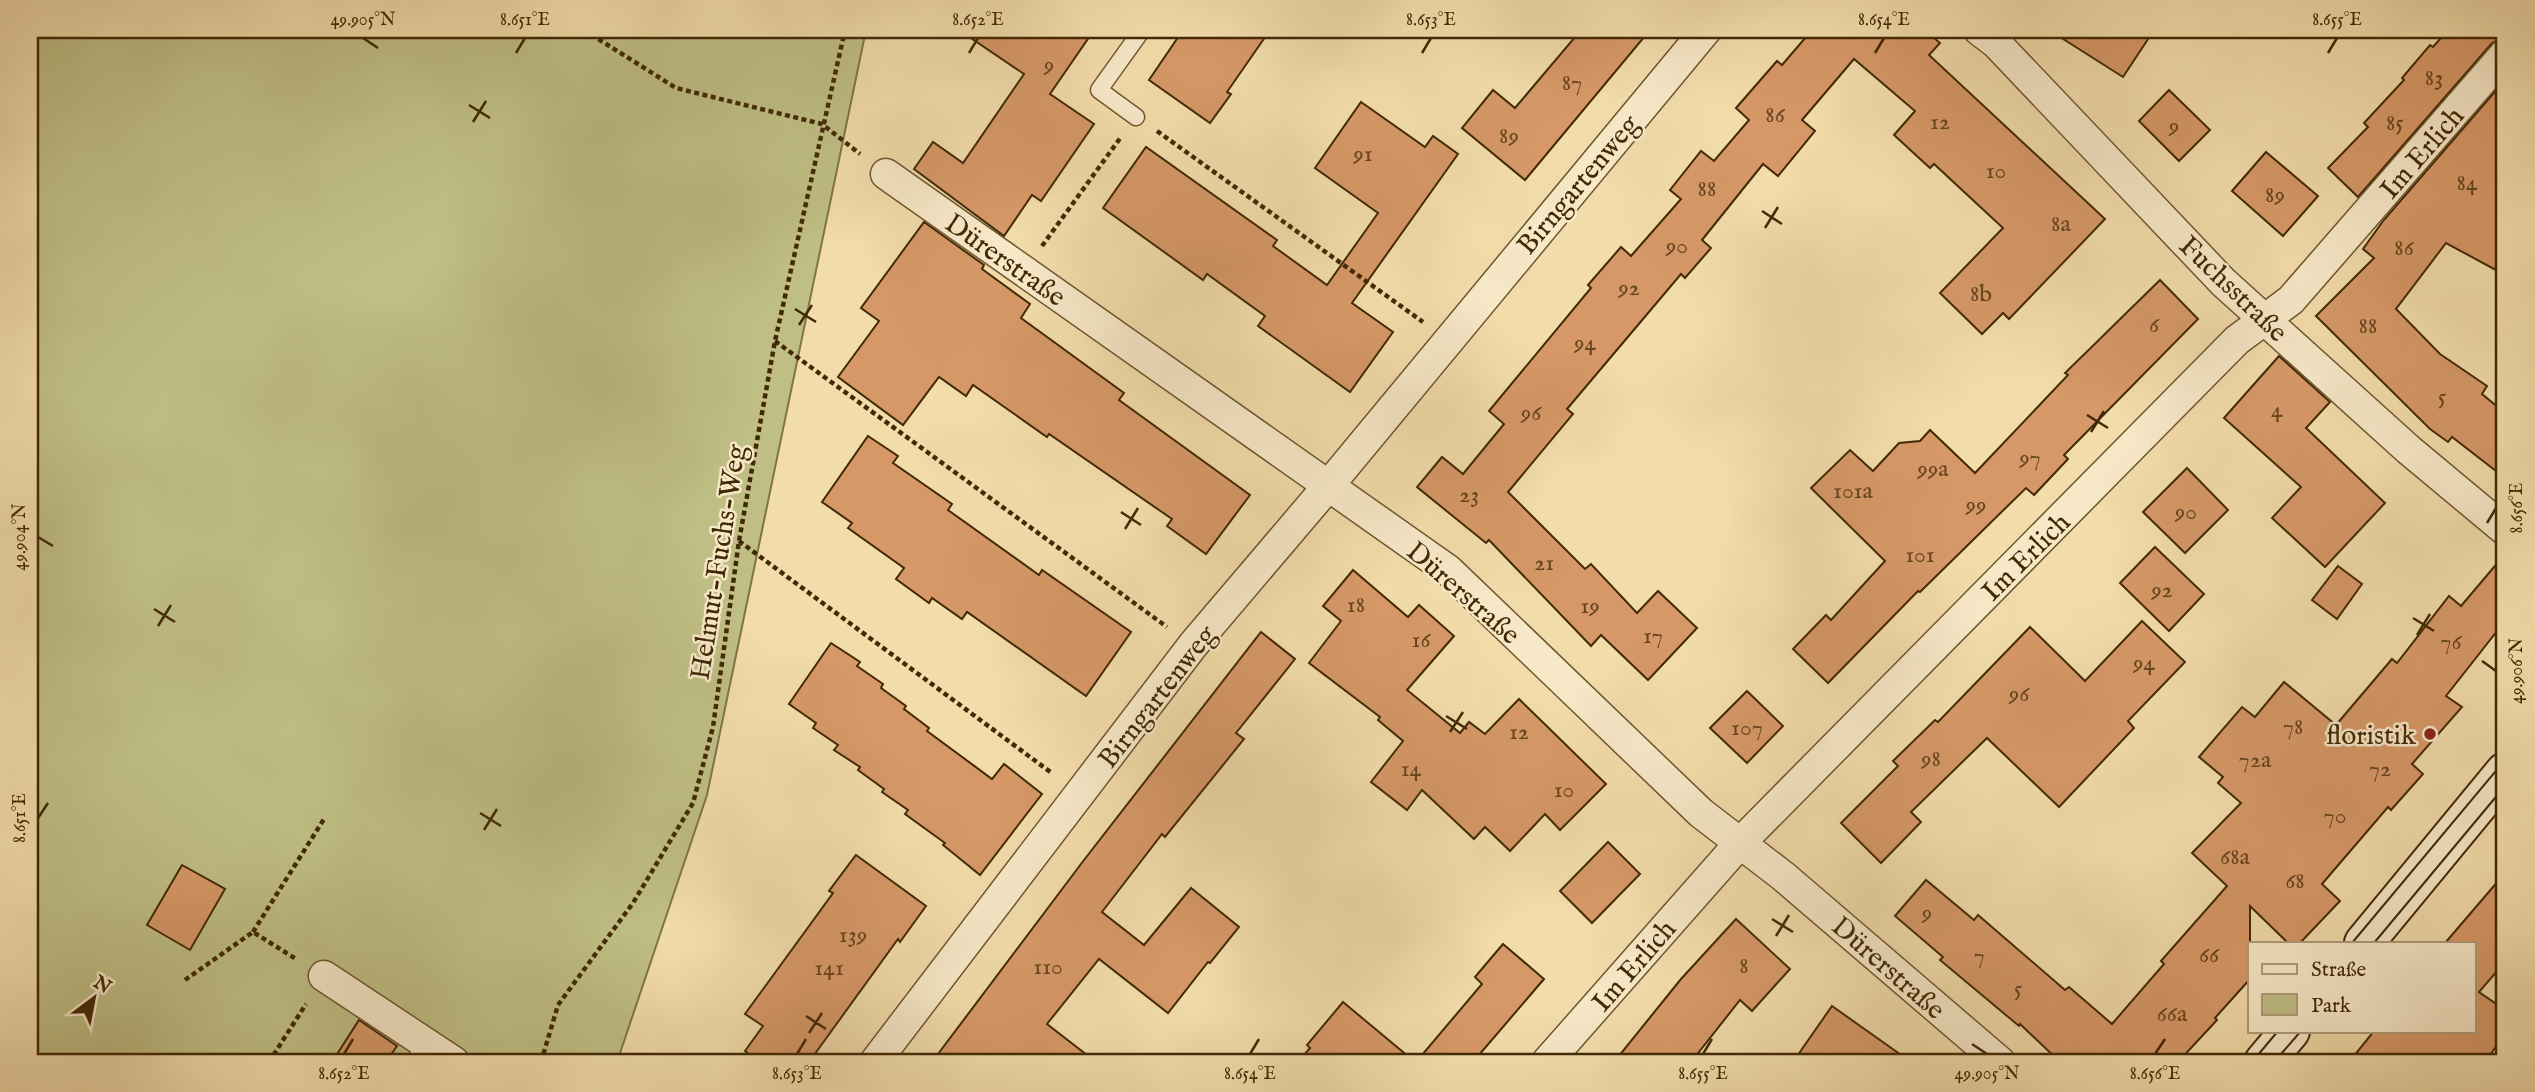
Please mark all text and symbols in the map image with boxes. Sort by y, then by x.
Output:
text: 49.905°N [330,9,396,32]
text: 8.651°E [500,9,550,32]
text: 8.652°E [952,9,1004,32]
text: 8.653°E [1406,9,1456,32]
text: 8.654°E [1858,9,1910,32]
text: 8.655°E [2312,9,2362,32]
house number: 9 [1043,50,1054,81]
house number: 83 [2425,63,2443,94]
house number: 87 [1562,68,1582,99]
house number: 86 [1765,100,1786,131]
street label: Im Erlich [2373,100,2473,207]
house number: 12 [1930,107,1950,138]
street label: Birngartenweg [1510,108,1648,263]
house number: 85 [2386,108,2404,139]
house number: 9 [2168,111,2179,142]
house number: 89 [1499,121,1519,152]
house number: 91 [1352,139,1373,170]
house number: 10 [1986,156,2006,187]
house number: 84 [2456,168,2478,199]
house number: 88 [1698,174,1716,205]
house number: 89 [2265,180,2285,211]
street label: Dürerstraße [937,207,1072,315]
house number: 8a [2051,209,2072,240]
street label: Fuchsstraße [2170,229,2294,350]
house number: 90 [1665,231,1688,262]
house number: 86 [2394,233,2415,264]
house number: 92 [1617,273,1640,304]
house number: 8b [1970,279,1992,310]
house number: 6 [2149,310,2160,341]
house number: 88 [2359,311,2377,342]
house number: 94 [1573,328,1596,359]
house number: 5 [2438,382,2447,413]
house number: 4 [2271,395,2283,426]
house number: 96 [1520,398,1542,429]
street label: Helmut-Fuchs-Weg [684,441,755,683]
house number: 97 [2018,443,2041,474]
house number: 99a [1916,454,1949,485]
house number: 101a [1833,476,1874,507]
house number: 23 [1459,480,1479,511]
text: 8.656°E [2506,483,2529,533]
house number: 99 [1965,490,1986,521]
house number: 90 [2174,497,2197,528]
text: 49.904°N [9,503,32,571]
street label: Im Erlich [1975,506,2079,610]
street label: Dürerstraße [1398,535,1527,653]
house number: 101 [1905,540,1935,571]
house number: 21 [1534,548,1554,579]
house number: 92 [2150,575,2173,606]
house number: 18 [1347,590,1365,621]
house number: 19 [1580,591,1600,622]
street label: Birngartenweg [1091,618,1225,776]
house number: 17 [1643,621,1663,652]
house number: 16 [1411,625,1431,656]
house number: 76 [2440,627,2463,658]
text: 49.906°N [2506,638,2529,704]
house number: 94 [2132,648,2155,679]
house number: 96 [2008,679,2030,710]
house number: 78 [2283,712,2303,743]
house number: 107 [1731,713,1763,744]
house number: 12 [1509,717,1529,748]
place label: floristik [2326,719,2417,754]
marker: floristik [2422,726,2438,742]
house number: 98 [1920,744,1941,775]
house number: 72a [2239,745,2272,776]
house number: 14 [1401,754,1422,785]
house number: 72 [2369,754,2391,785]
house number: 10 [1554,775,1574,806]
text: 8.651°E [9,793,32,843]
house number: 70 [2323,801,2347,832]
house number: 68a [2220,842,2251,873]
house number: 68 [2285,866,2305,897]
house number: 9 [1921,898,1932,929]
street label: Dürerstraße [1823,910,1952,1028]
street label: Im Erlich [1585,913,1685,1020]
house number: 139 [839,920,867,951]
house number: 66 [2199,940,2220,971]
house number: 7 [1973,941,1985,972]
legend [2248,942,2476,1032]
house number: 8 [1739,951,1749,982]
house number: 110 [1033,952,1063,983]
house number: 141 [814,953,844,984]
text: Straße [2311,957,2367,984]
north arrow [60,962,130,1032]
text: N [88,970,116,1000]
house number: 5 [2014,974,2023,1005]
text: Park [2311,993,2352,1020]
house number: 66a [2157,999,2188,1030]
text: 8.652°E [318,1063,370,1086]
text: 8.653°E [772,1063,822,1086]
text: 8.654°E [1224,1063,1276,1086]
text: 8.655°E [1678,1063,1728,1086]
text: 49.905°N [1954,1063,2020,1086]
text: 8.656°E [2130,1063,2180,1086]

